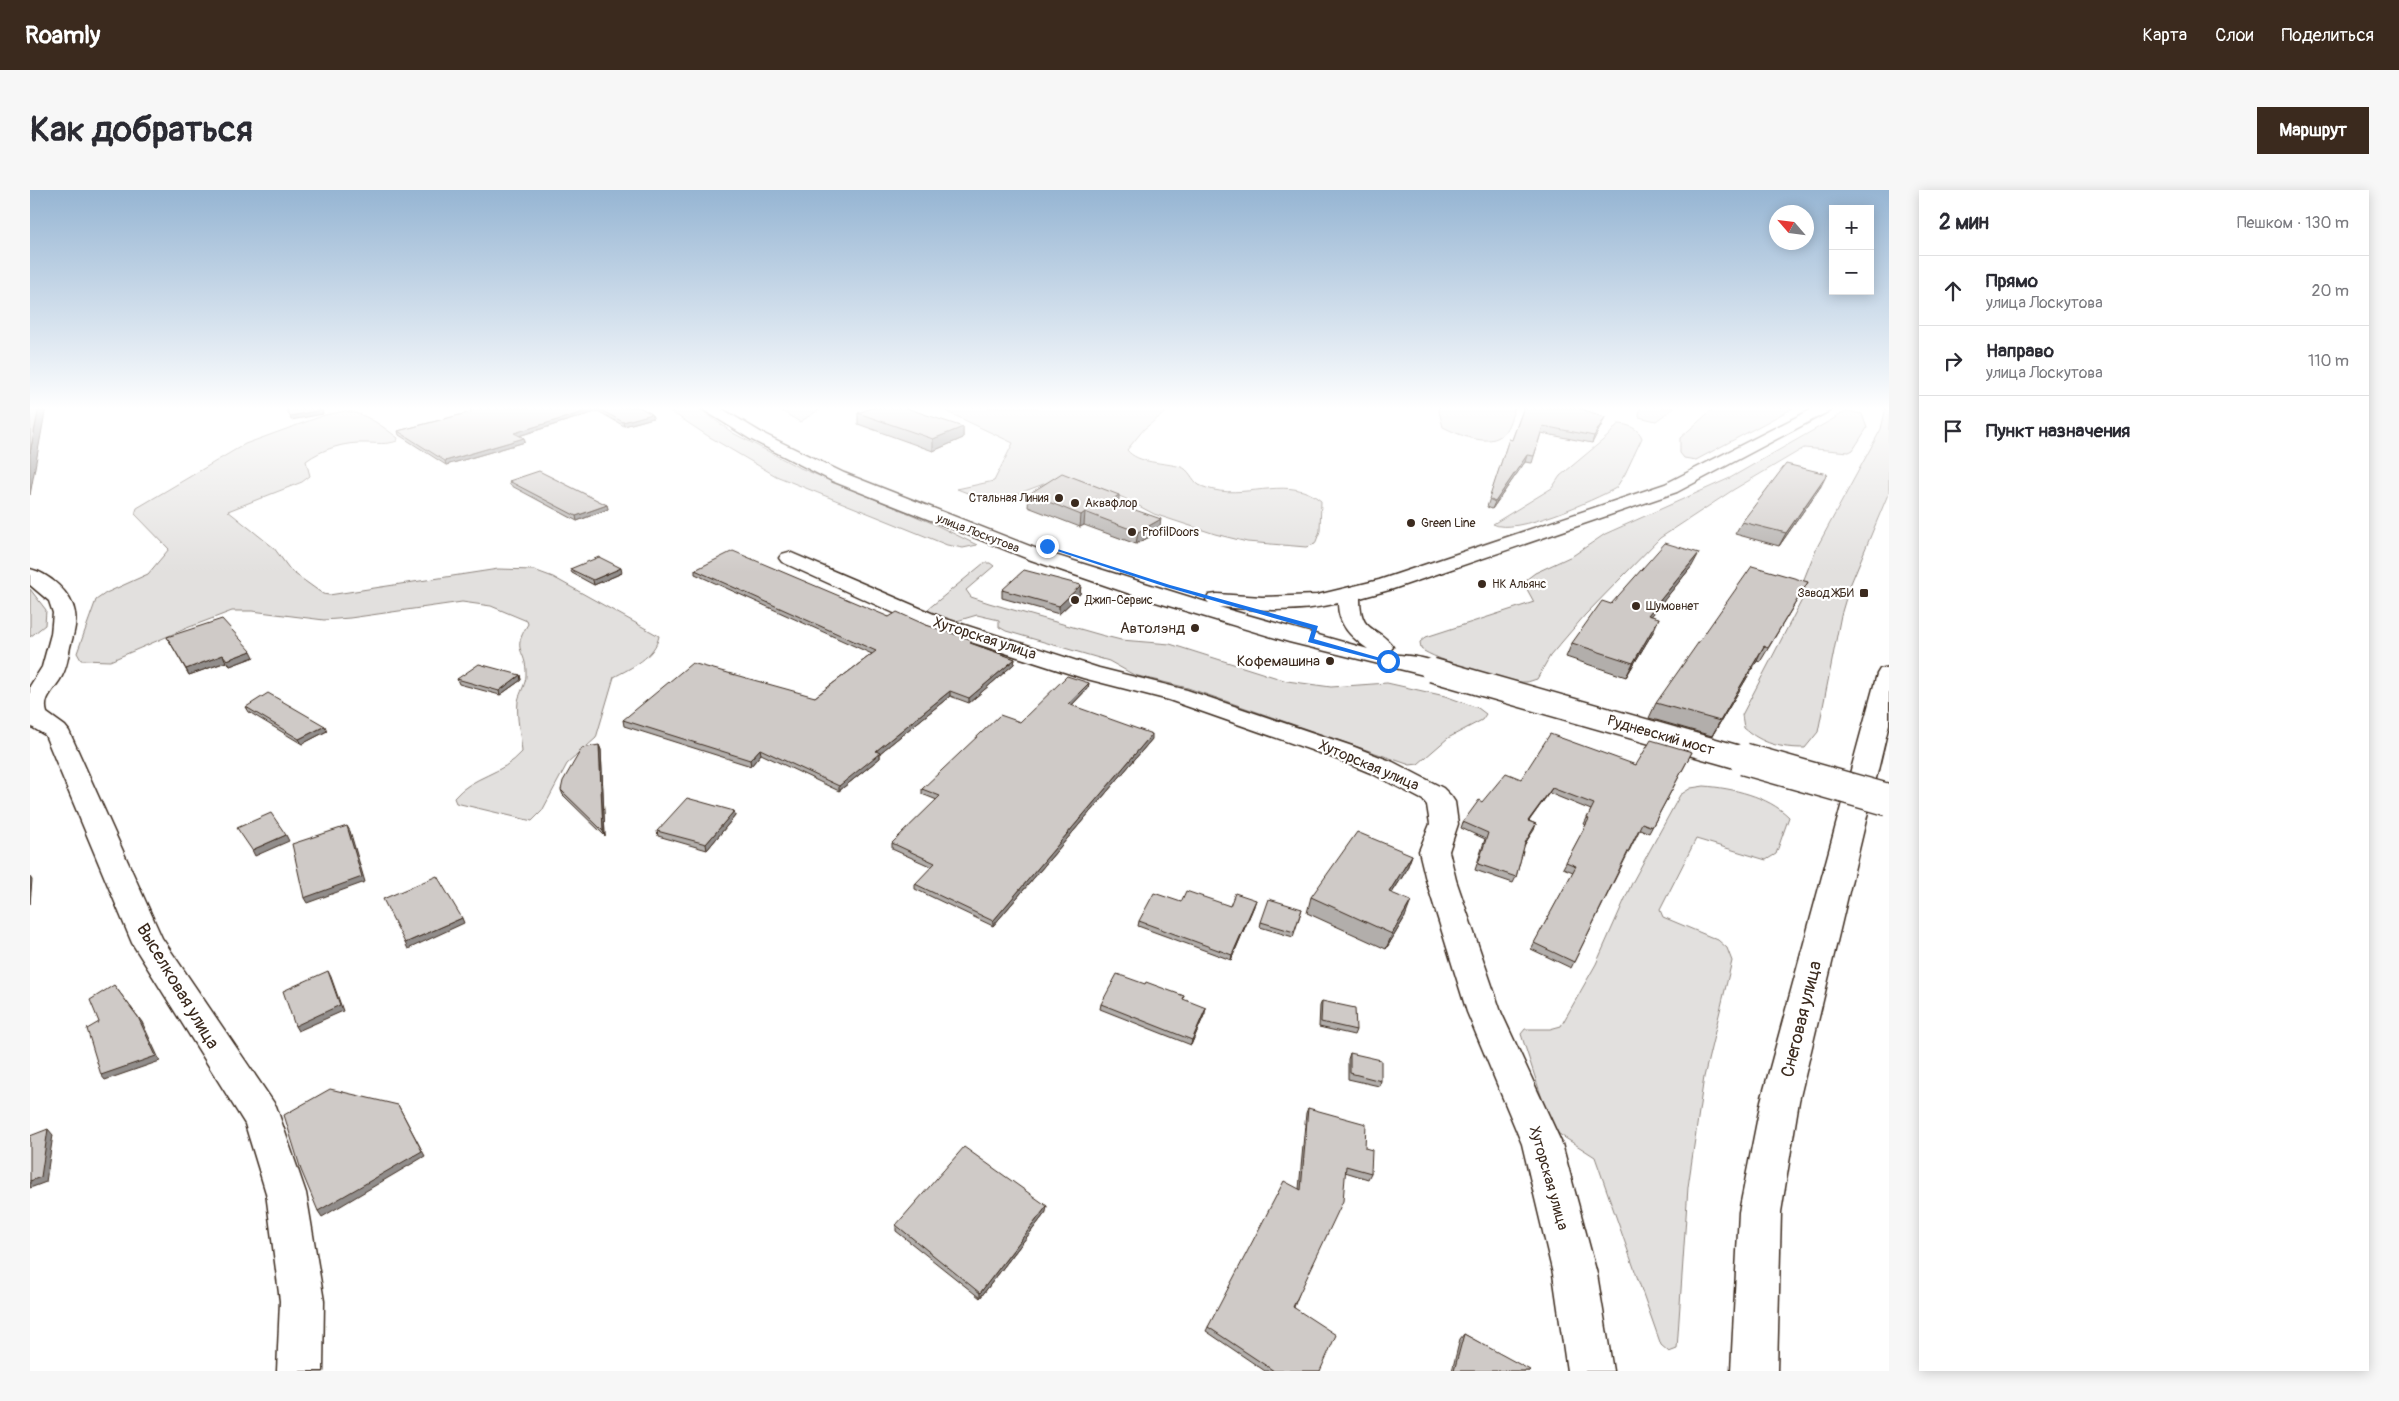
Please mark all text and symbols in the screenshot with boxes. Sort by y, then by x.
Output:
text: Roamly [25,21,100,50]
text: Карта [2143,24,2187,47]
text: Слои [2215,24,2253,47]
text: Поделиться [2281,24,2374,47]
button: Маршрут [2257,107,2369,154]
text: Как добраться [30,108,253,152]
north arrow [1769,205,1814,250]
map controls [1829,205,1874,295]
button: + [1829,205,1874,250]
text: 2 мин [1939,209,1989,236]
text: Пешком · 130 m [2237,213,2349,233]
button: − [1829,250,1874,295]
text: Прямо [1986,269,2038,293]
icon: ahead [1939,277,1967,305]
text: 20 m [2311,281,2349,301]
text: улица Лоскутова [1986,293,2103,313]
text: Направо [1986,339,2054,363]
icon: right [1939,347,1967,375]
text: 110 m [2308,351,2349,371]
text: улица Лоскутова [1986,363,2103,383]
icon: arrive [1939,417,1967,445]
text: Пункт назначения [1986,419,2130,443]
place label: Стальная Линия [969,491,1049,506]
marker: Стальная Линия [1053,492,1065,504]
place label: Аквафлор [1085,496,1138,511]
marker: Аквафлор [1069,497,1081,509]
street label: улица Лоскутова [933,510,1022,556]
place label: Green Line [1421,516,1476,531]
marker: Green Line [1405,517,1417,529]
place label: ProfilDoors [1142,525,1199,540]
marker: ProfilDoors [1126,526,1138,538]
route end [1036,535,1059,558]
place label: НК Альянс [1492,577,1546,592]
marker: НК Альянс [1476,578,1488,590]
place label: Завод ЖБИ [1797,586,1854,601]
marker: Завод ЖБИ [1858,587,1870,599]
place label: Джип-Сервис [1084,593,1153,608]
marker: Джип-Сервис [1069,594,1081,606]
place label: Шумовнет [1646,599,1699,614]
marker: Шумовнет [1630,600,1642,612]
street label: Хуторская улица [931,613,1039,664]
place label: Автолэнд [1120,619,1185,638]
marker: Автолэнд [1189,622,1201,634]
route start [1377,650,1400,673]
place label: Кофемашина [1237,652,1320,671]
marker: Кофемашина [1324,655,1336,667]
street label: Рудневский мост [1605,711,1717,760]
street label: Хуторская улица [1316,736,1422,795]
street label: Выселковая улица [131,919,224,1053]
street label: Снеговая улица [1776,959,1827,1080]
street label: Хуторская улица [1525,1124,1572,1232]

